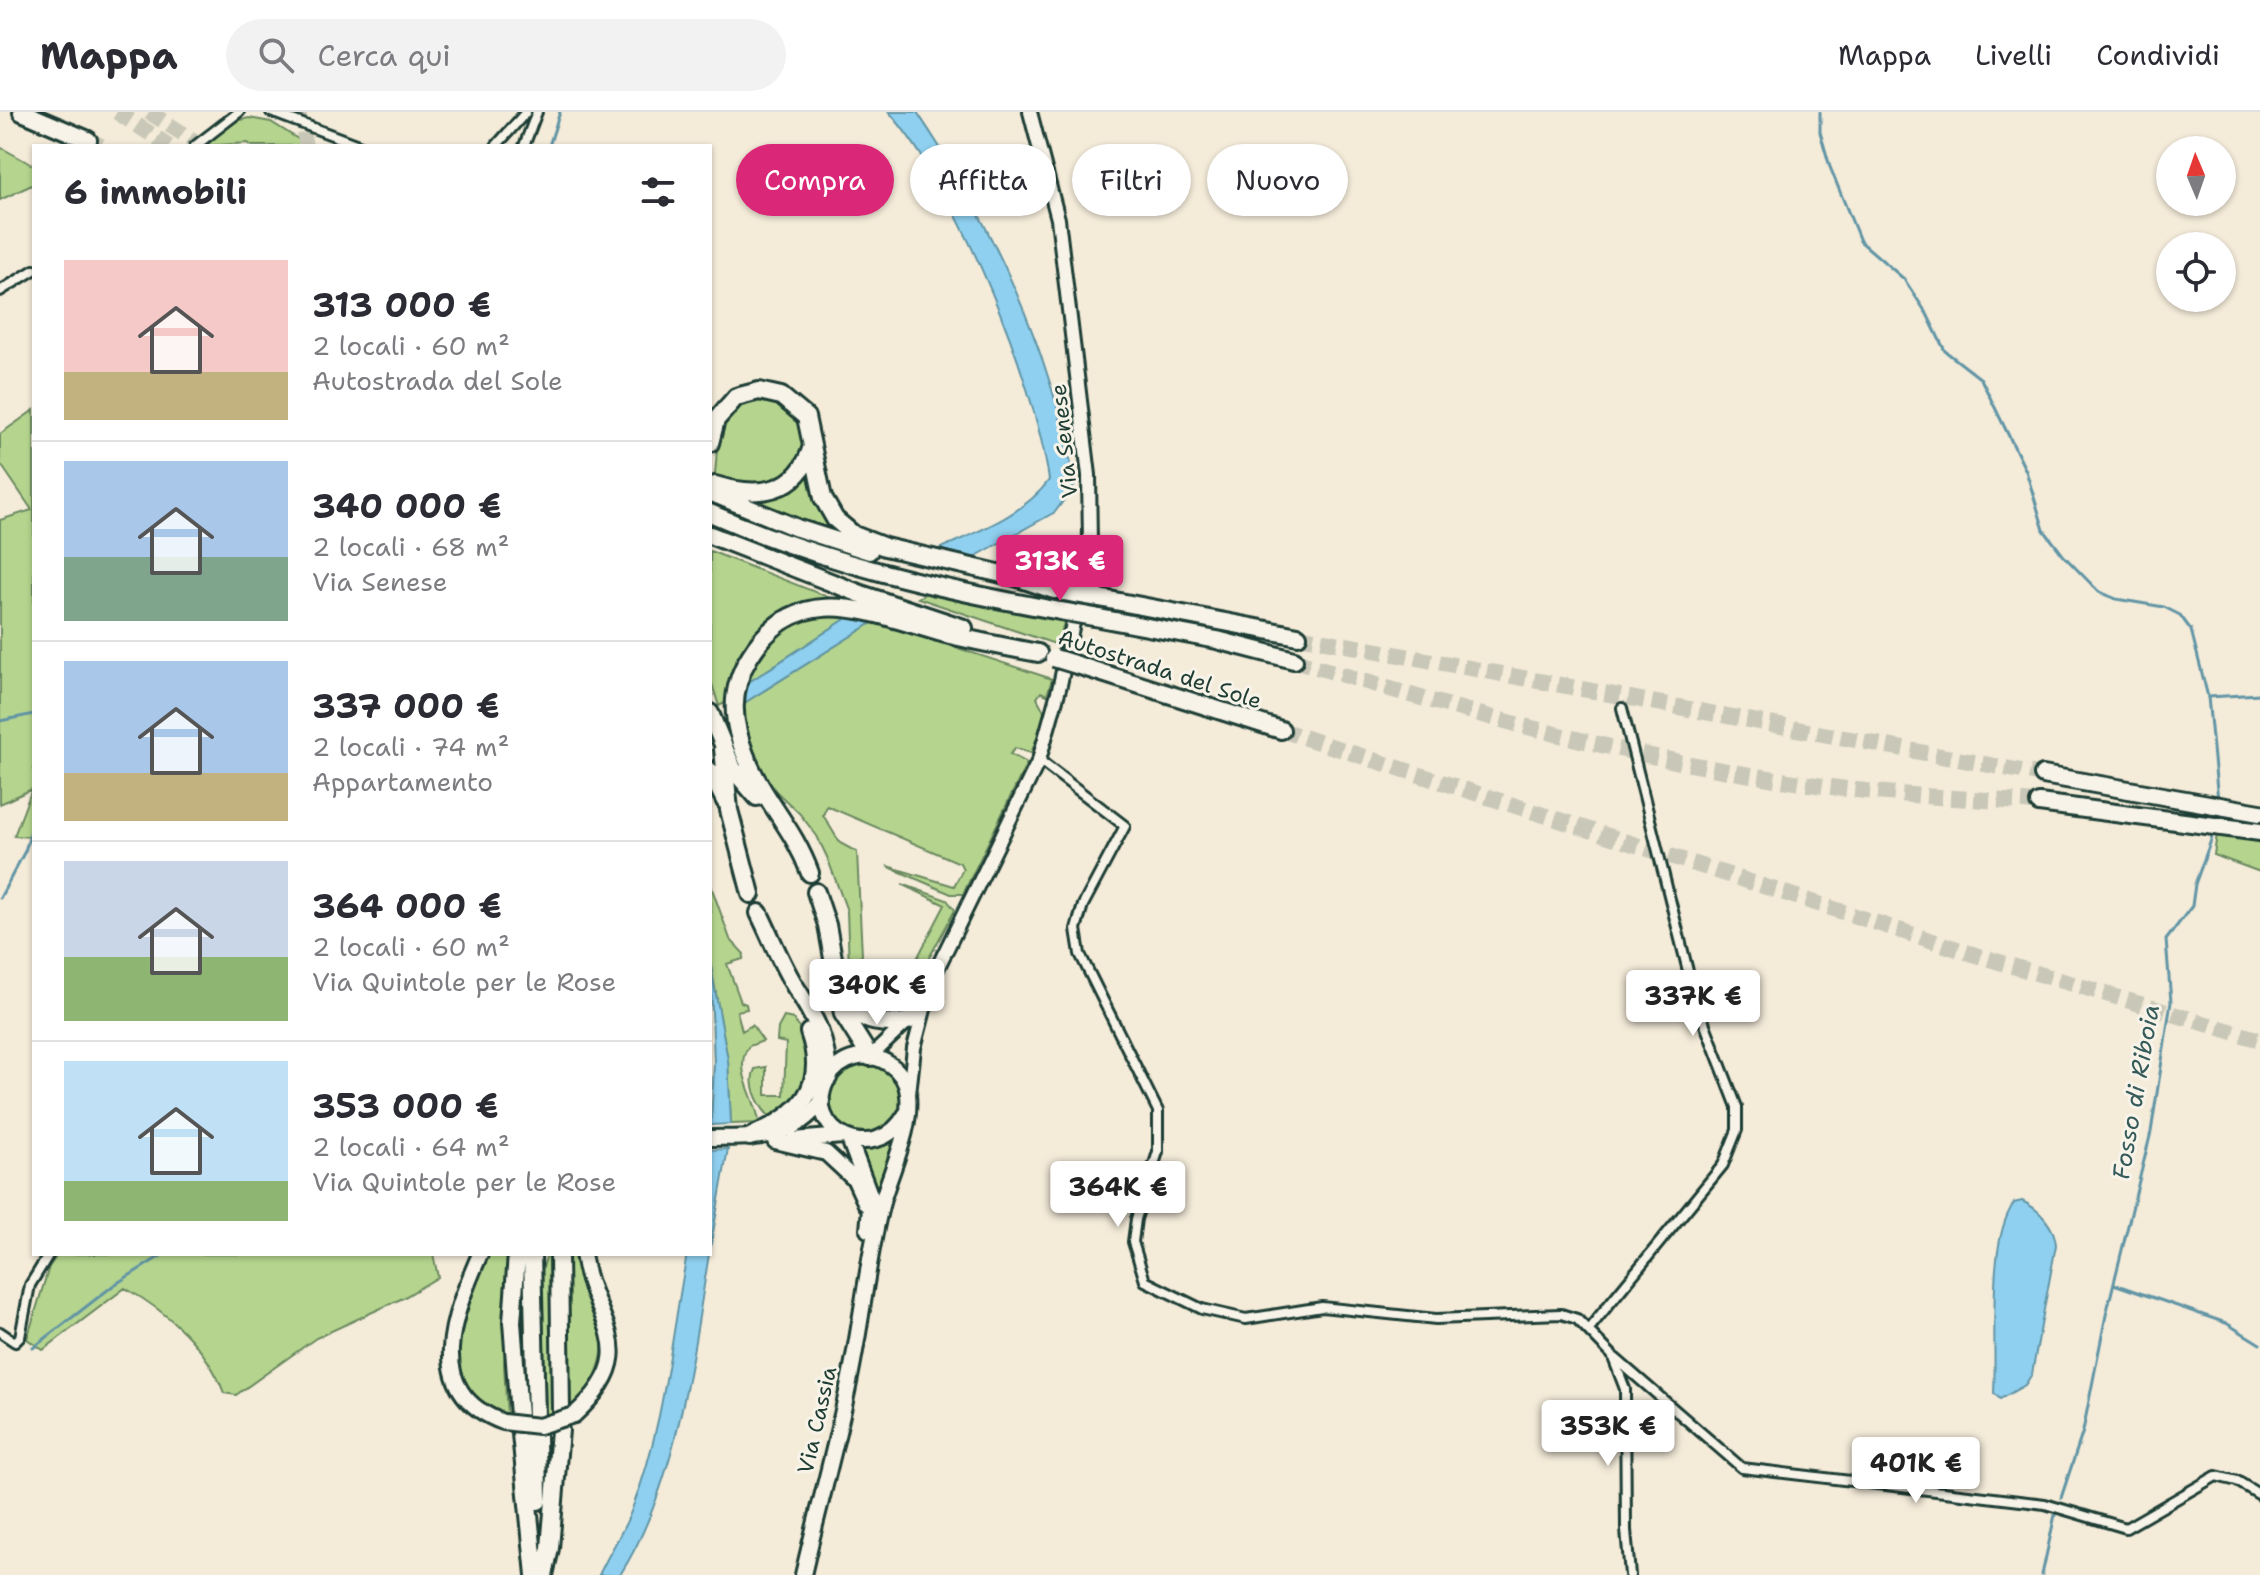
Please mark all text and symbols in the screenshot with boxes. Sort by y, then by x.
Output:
search box [226,19,786,91]
text: Mappa [40,30,178,81]
icon: search [254,33,298,77]
text: Cerca qui [318,35,451,76]
text: Mappa [1838,36,1931,74]
text: Livelli [1975,36,2052,74]
text: Condividi [2096,36,2220,74]
north arrow [2156,136,2236,216]
map controls [2156,136,2236,312]
chip: Compra [736,144,894,216]
chip: Affitta [910,144,1056,216]
chip: Filtri [1072,144,1191,216]
chip: Nuovo [1207,144,1348,216]
text: 6 immobili [64,169,247,215]
icon: filters [636,170,680,214]
button: locate [2156,232,2236,312]
text: 313 000 € [312,282,491,328]
icon: home [128,292,224,388]
text: 2 locali · 60 m² [312,328,510,363]
text: Autostrada del Sole [312,363,563,398]
street label: Via Senese [1044,382,1084,500]
text: 340 000 € [312,483,501,529]
icon: home [128,493,224,589]
text: 2 locali · 68 m² [312,529,510,564]
pin: 313K € [995,535,1125,603]
text: 313K € [1014,543,1106,578]
text: Via Senese [312,564,447,599]
street label: Autostrada del Sole [1055,622,1265,716]
text: 337 000 € [312,683,500,729]
icon: home [128,693,224,789]
text: 2 locali · 74 m² [312,729,509,764]
text: Appartamento [312,764,493,799]
text: 364 000 € [312,883,502,929]
icon: home [128,893,224,989]
text: 2 locali · 60 m² [312,929,510,964]
pin: 340K € [812,959,942,1027]
text: Via Quintole per le Rose [312,964,616,999]
text: 340K € [827,967,927,1002]
pin: 337K € [1628,970,1758,1038]
text: 337K € [1644,978,1742,1013]
water label: Fosso di Riboia [2105,1002,2167,1182]
text: 353 000 € [312,1083,499,1129]
icon: home [128,1093,224,1189]
text: 2 locali · 64 m² [312,1129,510,1164]
pin: 364K € [1053,1161,1183,1229]
text: Via Quintole per le Rose [312,1164,616,1199]
text: 364K € [1068,1169,1168,1204]
street label: Via Cassia [791,1363,843,1476]
pin: 353K € [1543,1400,1673,1468]
text: 353K € [1560,1408,1656,1443]
pin: 401K € [1851,1437,1981,1505]
text: 401K € [1870,1445,1962,1480]

